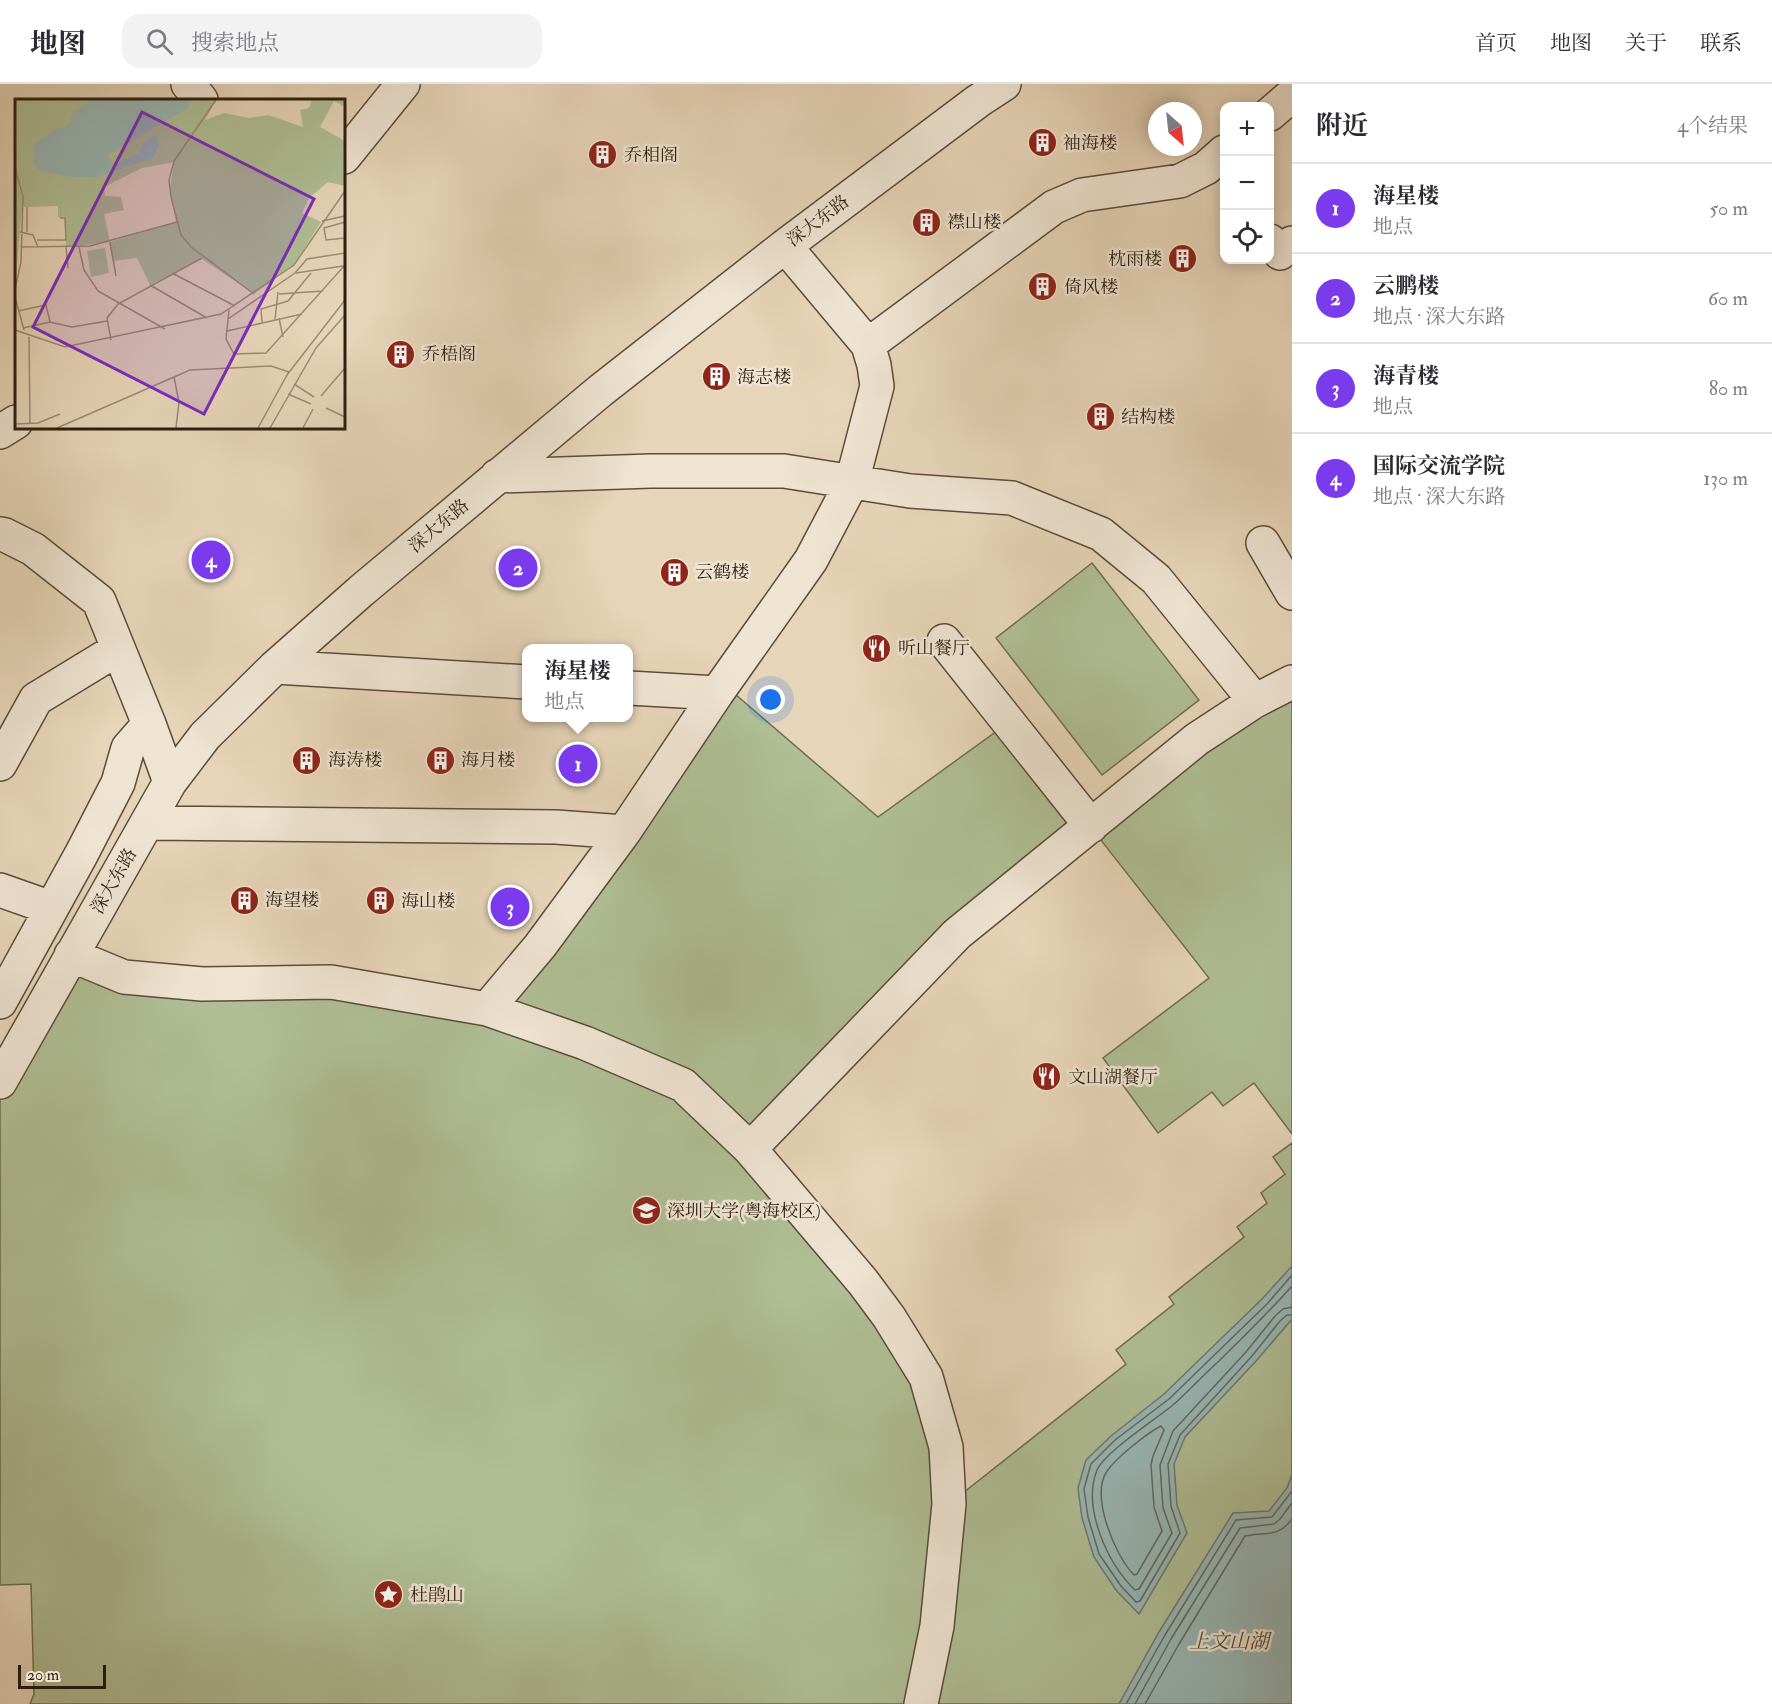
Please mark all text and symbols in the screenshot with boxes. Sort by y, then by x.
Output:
search box [122,14,542,68]
icon: search [143,25,176,58]
text: 地图 [30,27,86,62]
text: 搜索地点 [191,29,279,57]
text: 首页 [1475,30,1517,57]
text: 地图 [1550,30,1592,57]
text: 关于 [1625,30,1667,57]
text: 联系 [1700,30,1742,57]
inset map [15,99,345,429]
north arrow [1148,102,1202,156]
map controls [1220,102,1274,264]
button: + [1220,102,1274,156]
text: 附近 [1316,110,1368,142]
text: 4个结果 [1677,113,1748,138]
building icon: 袖海楼 [1026,127,1058,159]
place label: 袖海楼 [1063,132,1117,155]
building icon: 乔相阁 [587,139,619,171]
place label: 乔相阁 [624,144,678,167]
button: − [1220,156,1274,210]
text: 海星楼 [1373,182,1439,210]
street label: 深大东路 [782,190,854,252]
text: 1 [1332,196,1339,221]
text: 50 m [1709,196,1748,221]
building icon: 襟山楼 [910,206,942,238]
button: locate [1220,210,1274,264]
place label: 襟山楼 [947,211,1001,234]
text: 地点 [1373,214,1413,239]
building icon: 枕雨楼 [1167,243,1199,275]
place label: 枕雨楼 [1108,248,1162,271]
building icon: 倚风楼 [1027,271,1059,303]
text: 云鹏楼 [1373,272,1439,300]
place label: 倚风楼 [1064,276,1118,299]
text: 2 [1330,286,1341,311]
text: 60 m [1708,286,1748,311]
text: 地点 · 深大东路 [1373,304,1505,329]
building icon: 乔梧阁 [385,338,417,370]
place label: 乔梧阁 [422,343,476,366]
building icon: 海志楼 [700,361,732,393]
text: 海青楼 [1373,362,1439,390]
place label: 海志楼 [737,366,791,389]
text: 3 [1332,376,1339,401]
text: 80 m [1709,376,1748,401]
text: 地点 [1373,394,1413,419]
building icon: 结构楼 [1084,401,1116,433]
place label: 结构楼 [1121,406,1175,429]
text: 国际交流学院 [1373,452,1505,480]
text: 4 [1330,466,1341,491]
text: 130 m [1703,466,1748,491]
text: 地点 · 深大东路 [1373,484,1505,509]
street label: 深大东路 [404,494,474,558]
pin: 4 [192,538,230,582]
pin: 2 [498,546,538,590]
building icon: 云鹤楼 [658,556,690,588]
place label: 云鹤楼 [695,561,749,584]
restaurant icon: 听山餐厅 [861,632,893,664]
place label: 听山餐厅 [898,637,970,660]
popup [522,644,633,722]
text: 海星楼 [544,657,611,685]
your location [756,685,785,714]
text: 地点 [544,689,584,714]
pin: 1 [558,742,598,786]
building icon: 海涛楼 [291,744,323,776]
building icon: 海月楼 [424,744,456,776]
place label: 海涛楼 [328,749,382,772]
place label: 海月楼 [461,749,515,772]
street label: 深大东路 [86,844,142,918]
building icon: 海望楼 [228,884,260,916]
pin: 3 [490,884,530,930]
building icon: 海山楼 [364,885,396,917]
place label: 海望楼 [265,889,319,912]
place label: 海山楼 [401,890,455,913]
restaurant icon: 文山湖餐厅 [1031,1061,1063,1093]
place label: 文山湖餐厅 [1068,1066,1158,1089]
school or university icon: 深圳大学(粤海校区) [630,1195,662,1227]
place label: 深圳大学(粤海校区) [667,1200,821,1223]
place icon: 杜鹃山 [373,1579,405,1611]
place label: 杜鹃山 [410,1584,464,1607]
water label: 上文山湖 [1189,1629,1272,1654]
scale bar [18,1662,106,1690]
text: 20 m [27,1665,59,1685]

